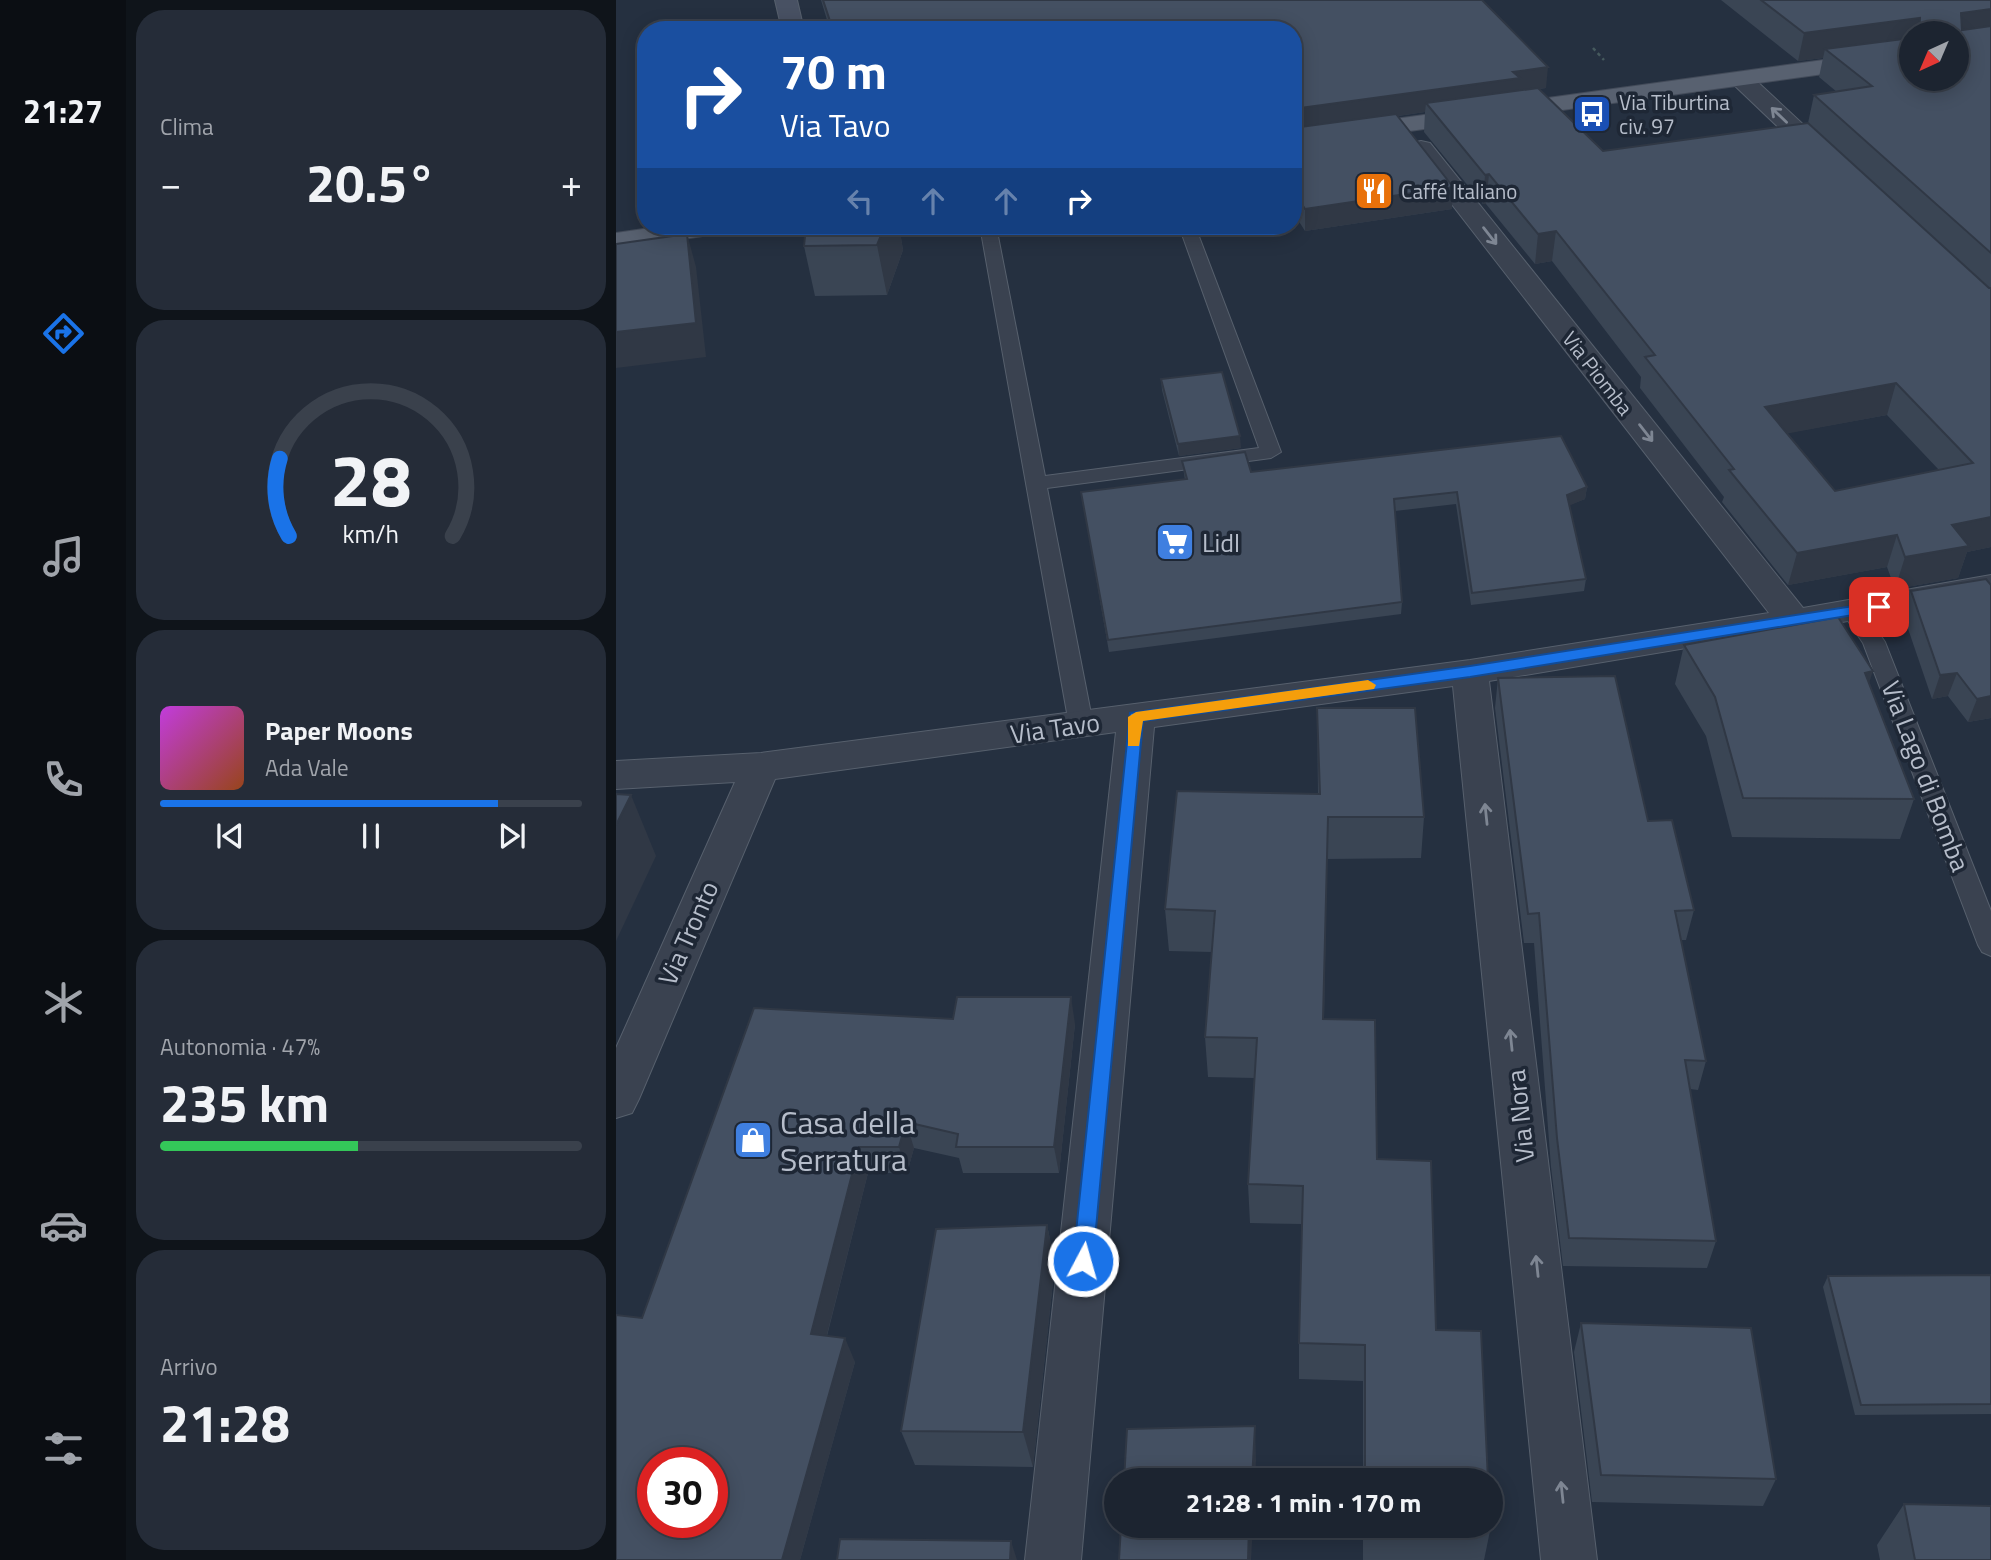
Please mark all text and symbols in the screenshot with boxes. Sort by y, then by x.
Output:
north arrow [1899,21,1969,91]
map controls [1899,21,1969,91]
text: 70 m [780,33,887,108]
icon: right [665,49,756,140]
place label: Via Tiburtina civ. 97 [1619,86,1730,142]
text: 21:27 [23,87,103,135]
bus stop icon: Via Tiburtina civ. 97 [1571,93,1613,135]
text: Via Tavo [780,101,891,149]
one-way arrow [1770,107,1787,124]
text: Clima [160,109,214,144]
text: 20.5° [306,143,436,222]
text: − [160,154,181,212]
text: + [561,154,582,212]
restaurant icon: Caffé Italiano [1353,170,1395,212]
place label: Caffé Italiano [1401,175,1517,207]
icon: left [841,182,879,220]
icon: ahead [914,182,952,220]
icon: ahead [987,182,1025,220]
icon: right [1060,182,1098,220]
one-way arrow [1482,226,1498,244]
icon: directions [39,309,88,358]
street label: Via Piomba [1555,324,1641,422]
text: 28 [330,424,412,534]
one-way arrow [1639,424,1654,442]
text: km/h [343,515,399,553]
supermarket icon: Lidl [1154,521,1196,563]
place label: Lidl [1202,523,1240,562]
icon: music [39,532,88,581]
pin [1849,577,1909,637]
icon: arrive [1860,588,1898,626]
street label: Via Lago di Bomba [1872,675,1980,877]
street label: Via Tavo [1008,702,1102,754]
text: Paper Moons [265,711,413,750]
text: Ada Vale [265,750,349,785]
icon: phone [39,755,88,804]
one-way arrow [1479,803,1492,826]
icon: previous [211,817,249,855]
icon: pause [352,817,390,855]
icon: next [493,817,531,855]
street label: Via Tronto [648,875,728,991]
icon: climate [39,978,88,1027]
text: Autonomia · 47% [160,1029,320,1064]
one-way arrow [1505,1029,1518,1052]
text: 235 km [160,1063,329,1142]
street label: Via Nora [1496,1068,1544,1164]
place label: Casa della Serratura [780,1098,915,1183]
shop icon: Casa della Serratura [732,1119,774,1161]
icon: car [39,1201,88,1250]
position arrow [1046,1224,1120,1298]
one-way arrow [1530,1255,1543,1278]
text: Arrivo [160,1349,218,1384]
text: 21:28 [160,1383,290,1462]
icon: filters [39,1424,88,1473]
speed limit sign: 30 [637,1447,728,1538]
one-way arrow [1555,1481,1568,1504]
text: 21:28 · 1 min · 170 m [1186,1483,1421,1522]

